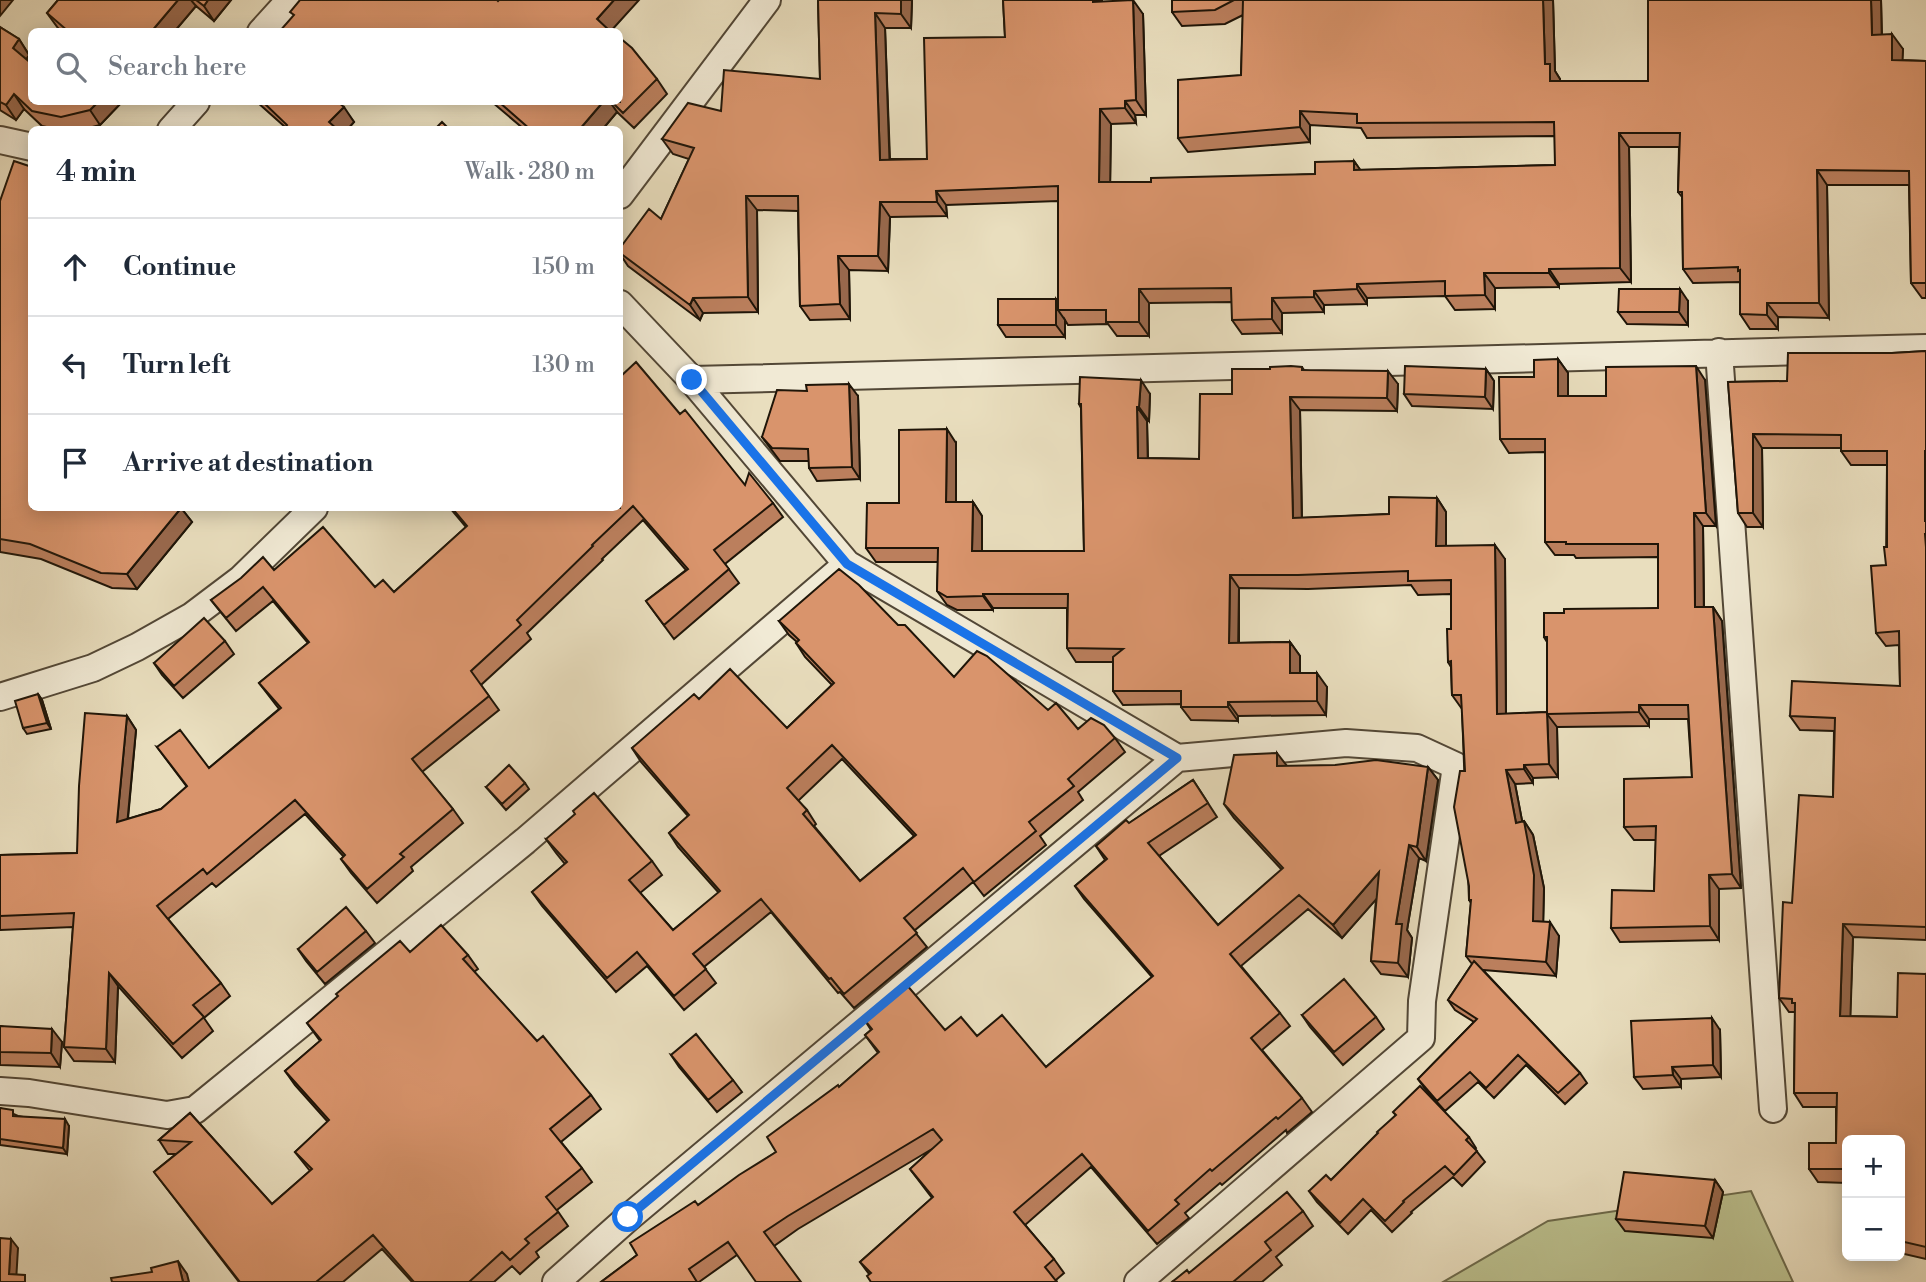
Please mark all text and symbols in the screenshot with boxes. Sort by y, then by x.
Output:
search box [28,28,623,105]
icon: search [52,48,90,86]
text: Search here [108,51,247,83]
text: 4 min [56,153,136,191]
text: Walk · 280 m [465,158,595,186]
icon: ahead [56,248,94,286]
text: Continue [123,251,236,283]
text: 150 m [532,253,595,281]
icon: left [56,346,94,384]
text: Turn left [123,349,231,381]
text: 130 m [532,351,595,379]
route end [676,364,707,395]
icon: arrive [56,444,94,482]
text: Arrive at destination [123,447,373,479]
map controls [1842,1135,1905,1261]
button: + [1842,1135,1905,1198]
button: − [1842,1198,1905,1261]
route start [612,1201,643,1232]

